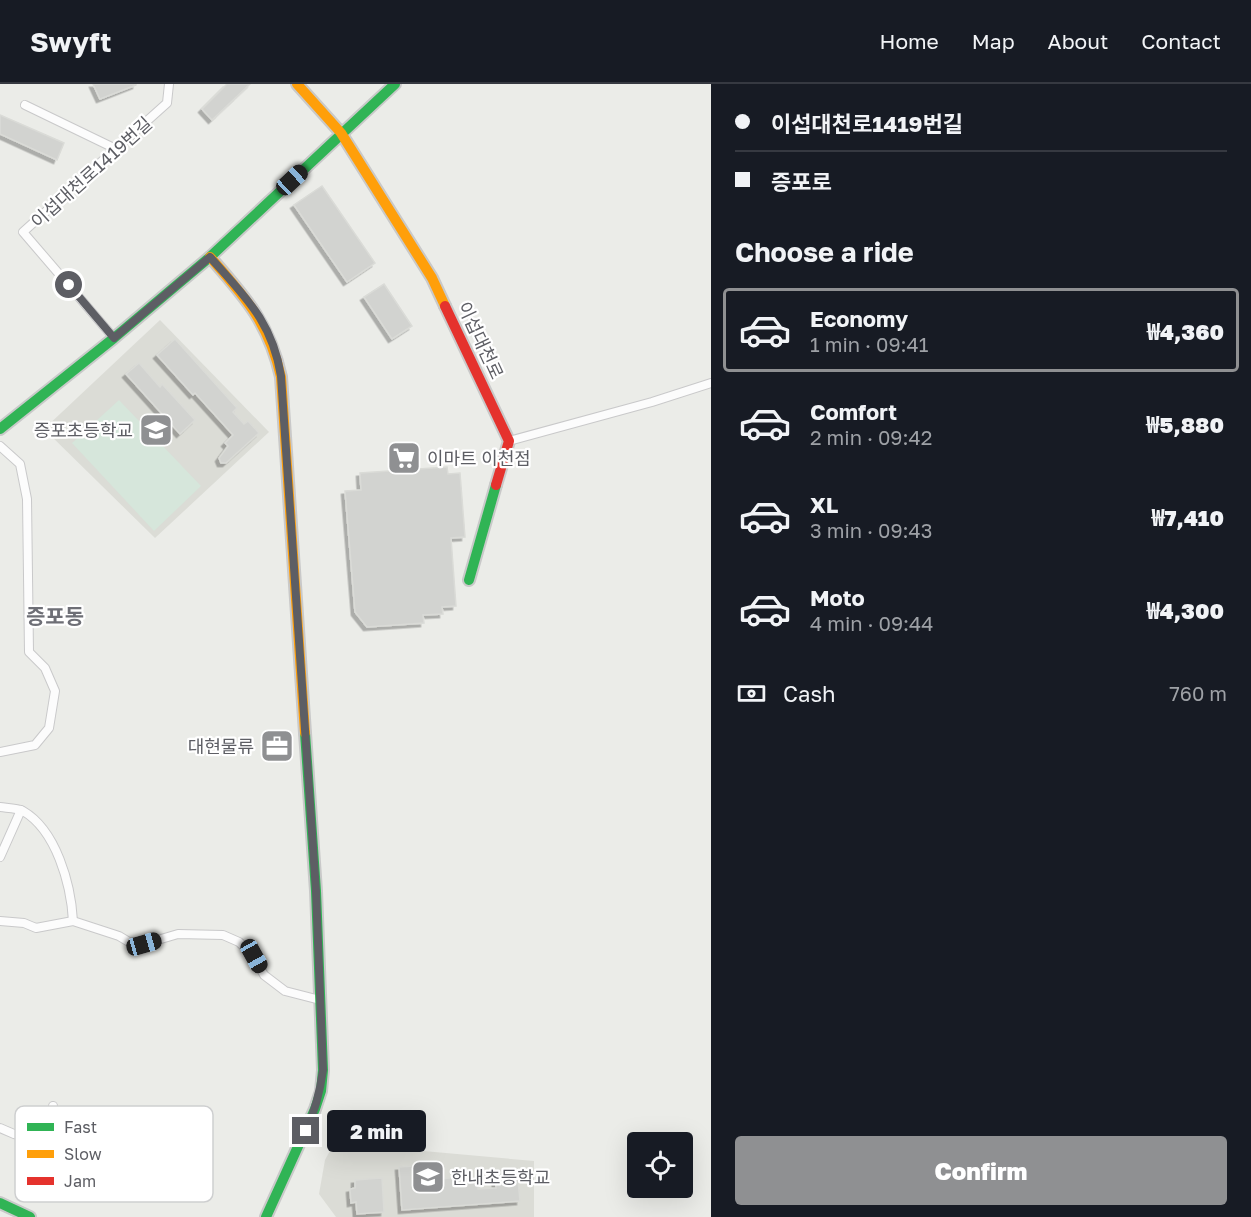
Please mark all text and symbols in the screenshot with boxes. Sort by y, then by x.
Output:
text: Swyft [30,25,111,58]
text: Home [879,28,939,54]
text: Map [972,28,1015,54]
text: About [1048,28,1108,54]
text: Contact [1141,28,1221,54]
text: 이섭대천로1419번길 [771,110,963,137]
street label: 이섭대천로1419번길 [26,112,156,232]
car [273,161,311,199]
text: 증포로 [771,168,832,195]
text: Choose a ride [735,236,914,268]
route start [55,271,82,298]
street label: 이섭대천로 [454,298,508,382]
icon: car [738,303,792,357]
text: Economy [810,305,908,332]
text: ₩4,360 [1147,318,1224,345]
text: 1 min · 09:41 [810,332,928,356]
icon: car [738,396,792,450]
text: Comfort [810,398,897,425]
text: ₩5,880 [1146,411,1224,438]
school or university icon: 증포초등학교 [138,412,174,448]
place label: 증포초등학교 [34,419,133,441]
text: 2 min · 09:42 [810,425,932,449]
supermarket icon: 이마트 이천점 [386,440,422,476]
place label: 이마트 이천점 [427,447,531,469]
icon: car [738,489,792,543]
text: XL [810,491,838,518]
text: ₩7,410 [1151,504,1224,531]
text: 3 min · 09:43 [810,518,932,542]
icon: car [738,582,792,636]
text: Moto [810,584,865,611]
text: ₩4,300 [1147,597,1224,624]
district label: 증포동 [26,603,84,629]
text: 4 min · 09:44 [810,611,933,635]
icon: cash [735,677,768,710]
text: Cash [783,680,836,707]
text: 760 m [1169,681,1227,705]
office icon: 대현물류 [259,728,295,764]
place label: 대현물류 [188,735,254,757]
car [124,930,164,958]
car [237,936,271,976]
legend [15,1106,213,1202]
callout: 2 min [327,1110,426,1152]
text: Fast [64,1117,97,1137]
route end [292,1117,319,1144]
text: 2 min [350,1119,403,1143]
map controls [627,1132,693,1198]
button: locate [627,1132,693,1198]
button: Confirm [735,1136,1227,1205]
text: Slow [64,1144,102,1164]
school or university icon: 한내초등학교 [410,1159,446,1195]
place label: 한내초등학교 [451,1166,550,1188]
text: Jam [64,1171,96,1191]

